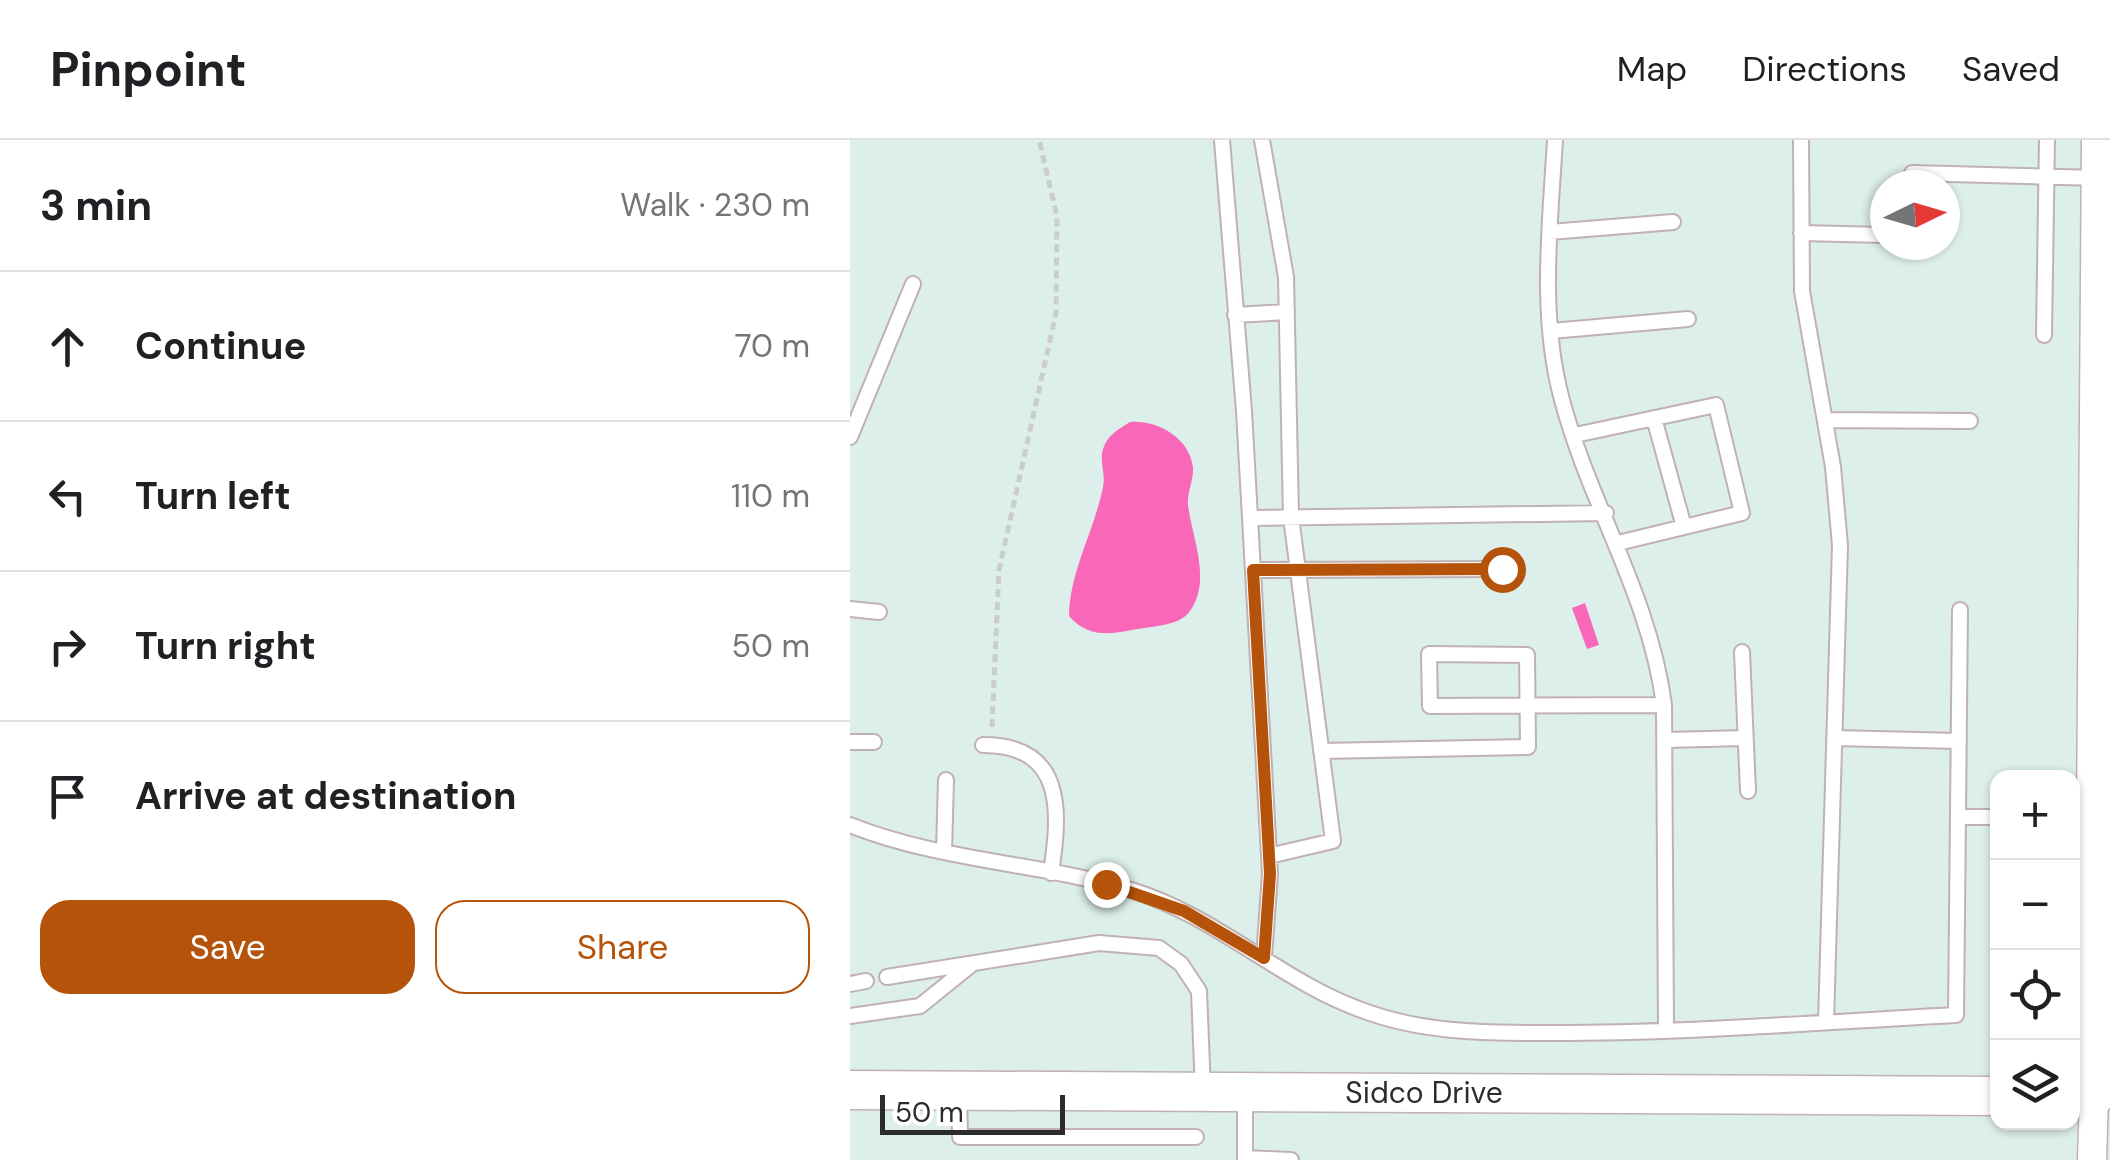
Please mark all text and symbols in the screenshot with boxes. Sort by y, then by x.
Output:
text: Pinpoint [50,38,247,101]
text: Map [1617,46,1687,92]
text: Directions [1742,46,1907,92]
text: Saved [1962,46,2060,92]
north arrow [1870,170,1960,260]
text: 3 min [40,178,152,233]
text: Walk · 230 m [620,184,810,226]
icon: ahead [40,319,95,374]
text: Continue [135,321,306,371]
text: 70 m [734,325,810,367]
icon: left [40,469,95,524]
text: Turn left [135,471,291,521]
text: 110 m [731,475,810,517]
route start [1480,547,1526,593]
icon: right [40,619,95,674]
text: Turn right [135,621,316,671]
text: 50 m [732,625,810,667]
icon: arrive [40,769,95,824]
map controls [1990,770,2080,1130]
button: + [1990,770,2080,860]
text: Arrive at destination [135,771,517,821]
button: − [1990,860,2080,950]
route end [1084,862,1130,908]
button: Save [40,900,415,994]
button: Share [435,900,810,994]
button: locate [1990,950,2080,1040]
button: layers [1990,1040,2080,1130]
street label: Sidco Drive [1345,1073,1503,1112]
scale bar [880,1090,1065,1134]
text: 50 m [895,1094,964,1131]

